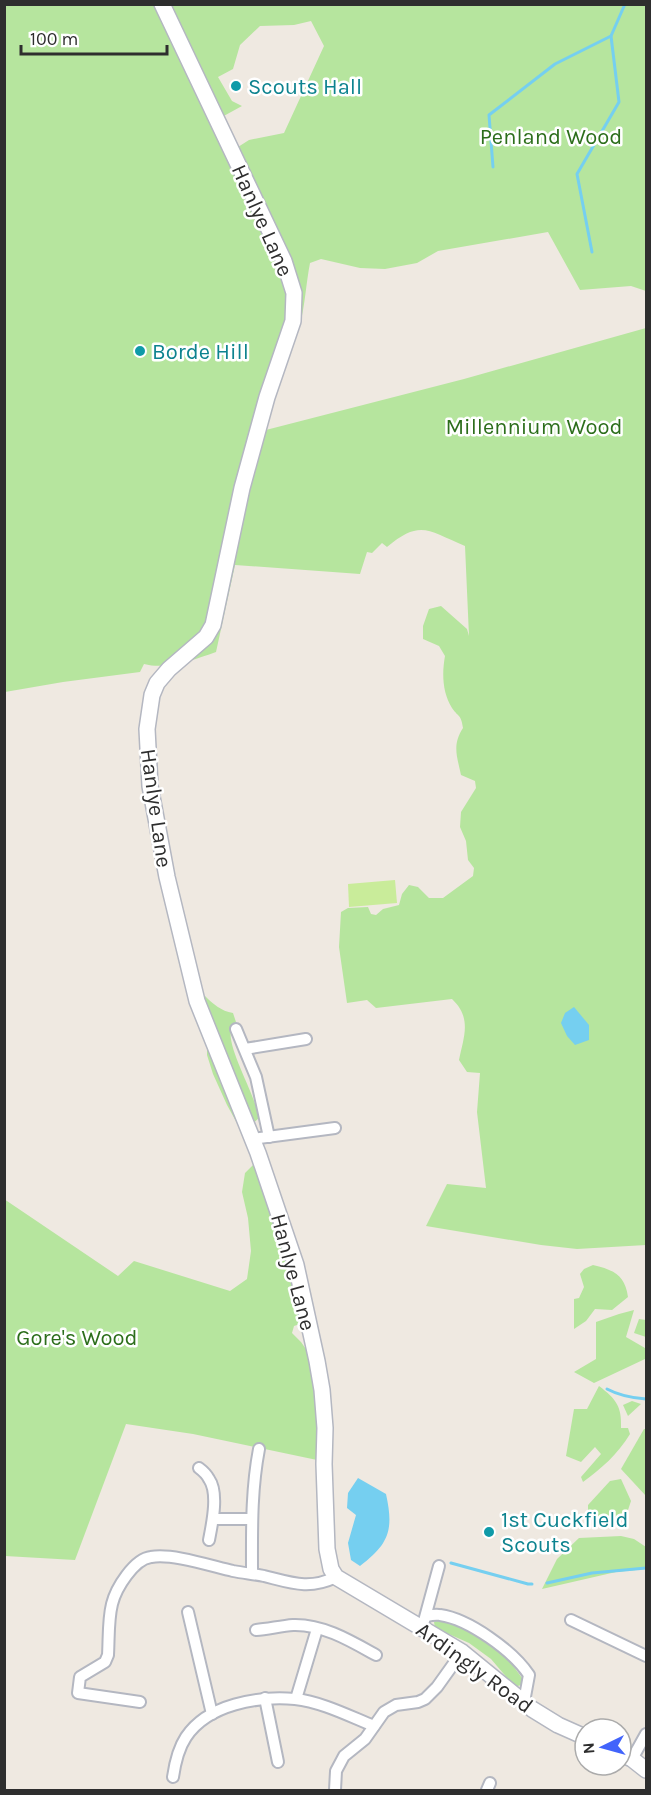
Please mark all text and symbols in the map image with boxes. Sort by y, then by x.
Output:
scale bar [21,18,166,56]
text: 100 m [30,28,78,50]
place label: Scouts Hall [248,74,362,100]
marker: Scouts Hall [229,79,243,93]
park label: Penland Wood [480,124,622,150]
street label: Hanlye Lane [226,160,298,281]
place label: Borde Hill [152,339,249,365]
marker: Borde Hill [133,344,147,358]
park label: Millennium Wood [445,414,623,440]
street label: Hanlye Lane [135,747,177,869]
street label: Hanlye Lane [265,1211,321,1334]
park label: Gore's Wood [16,1325,138,1351]
place label: 1st Cuckfield Scouts [501,1507,628,1558]
marker: 1st Cuckfield Scouts [482,1525,496,1539]
street label: Ardingly Road [411,1617,538,1719]
north arrow [573,1717,633,1777]
text: N [579,1742,599,1755]

